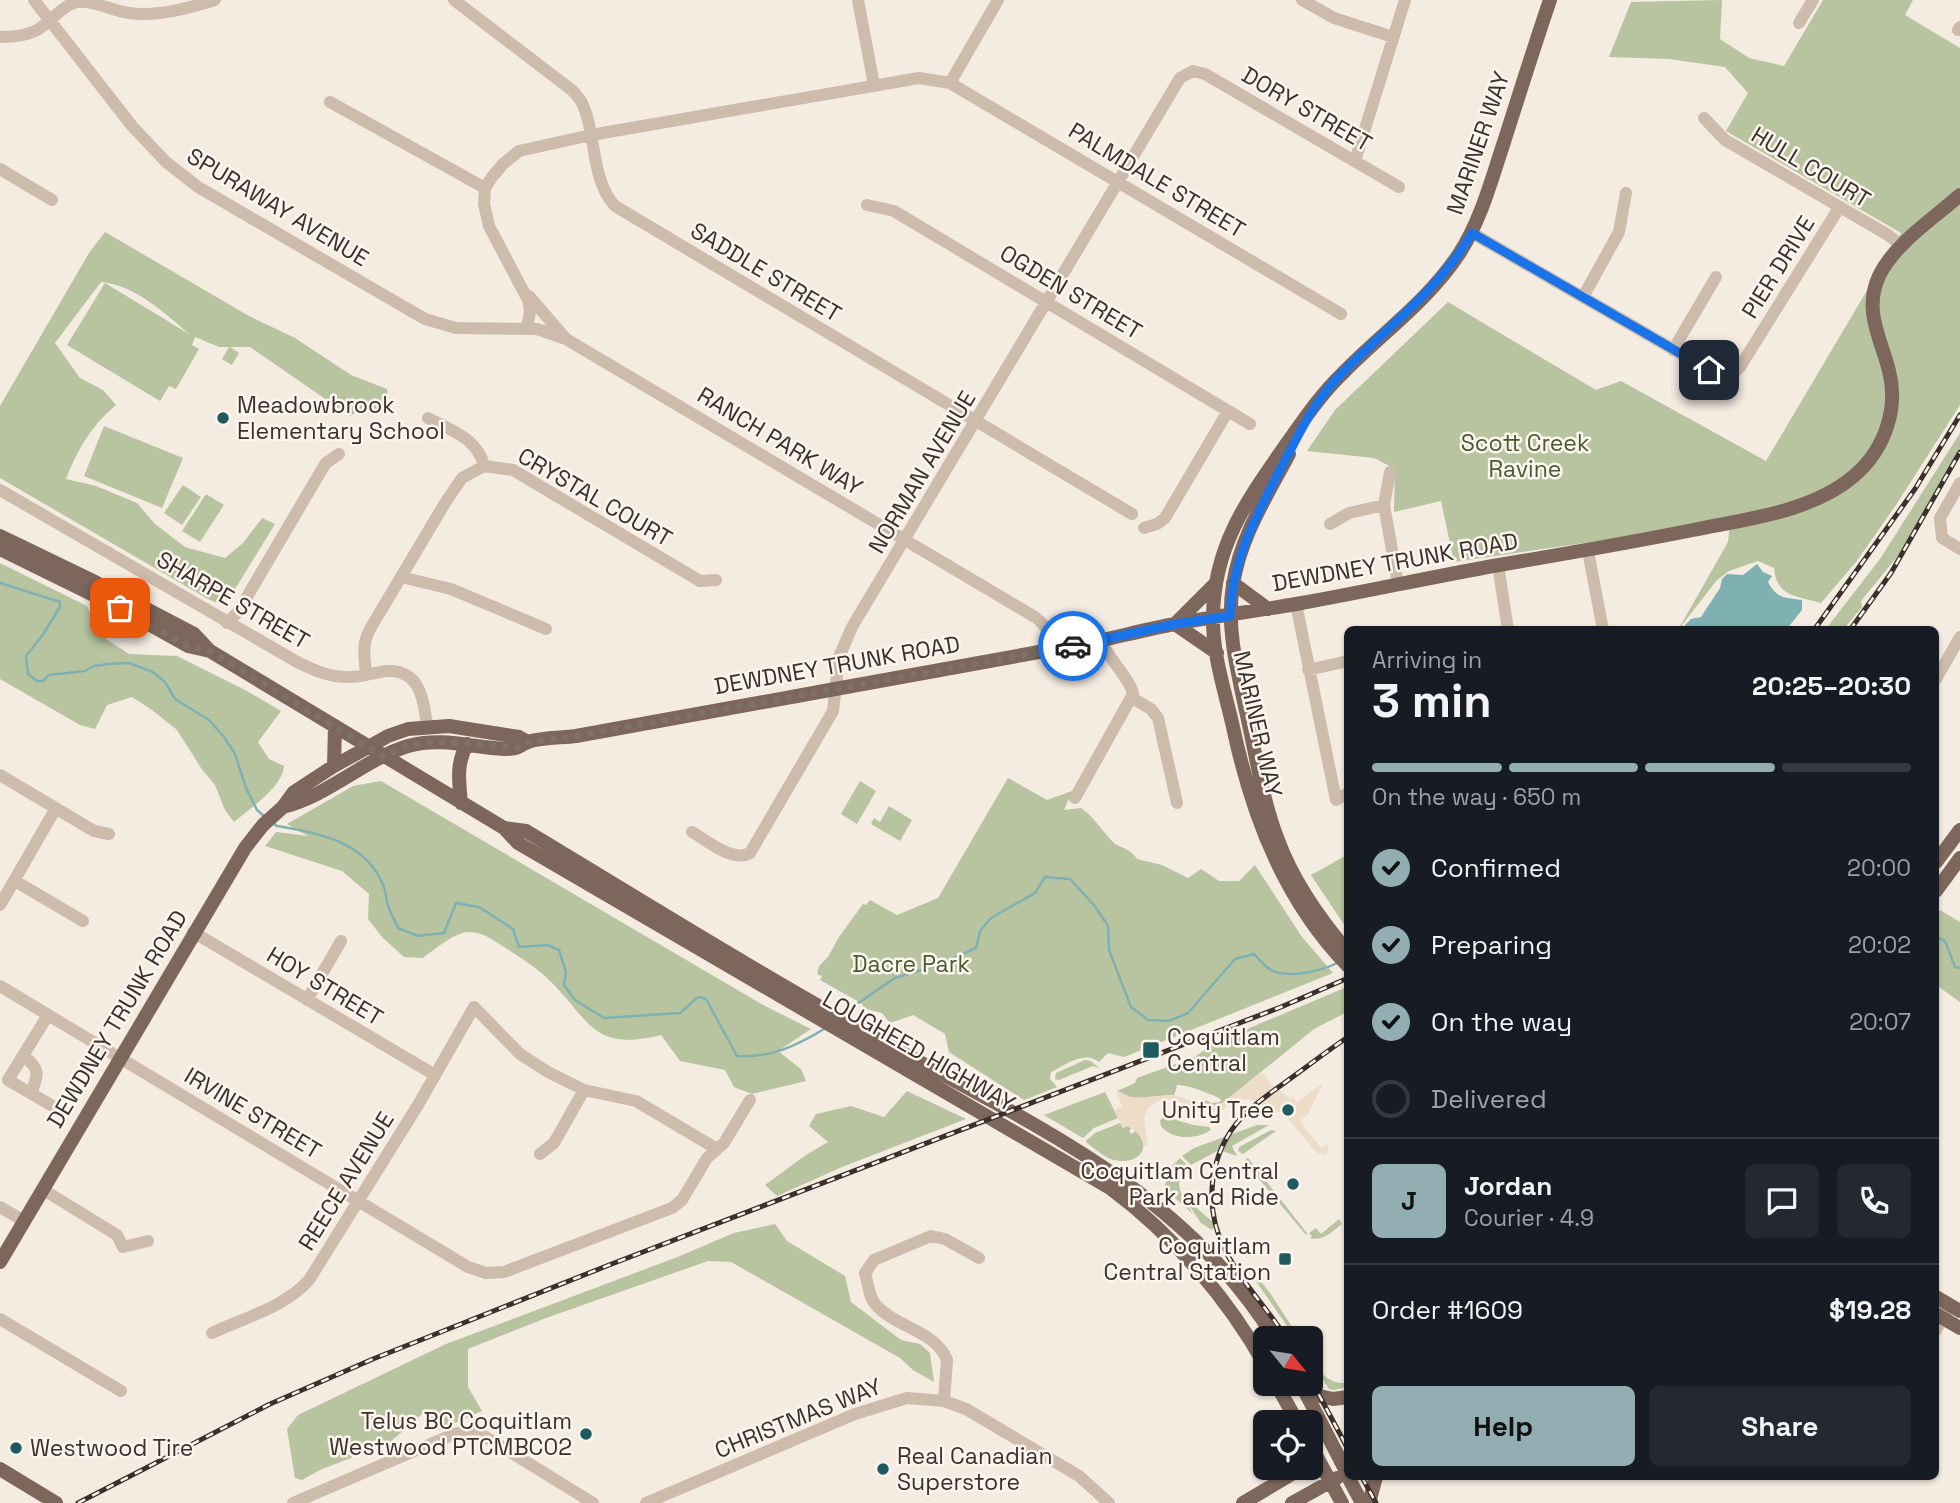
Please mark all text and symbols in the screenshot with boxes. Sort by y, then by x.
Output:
street label: DORY STREET [1237,60,1377,158]
street label: MARINER WAY [1440,68,1516,218]
street label: PALMDALE STREET [1063,115,1251,245]
street label: HULL COURT [1746,120,1876,214]
street label: SPURAWAY AVENUE [181,141,375,273]
street label: PIER DRIVE [1735,210,1821,324]
street label: SADDLE STREET [685,215,847,329]
street label: OGDEN STREET [994,238,1148,346]
pin [1679,340,1739,400]
icon: home [1690,351,1728,389]
street label: RANCH PARK WAY [692,380,868,502]
street label: NORMAN AVENUE [862,385,982,559]
place label: Meadowbrook Elementary School [237,390,445,446]
marker: Meadowbrook Elementary School [215,410,231,426]
park label: Scott Creek Ravine [1461,428,1589,484]
street label: CRYSTAL COURT [512,441,678,553]
street label: DEWDNEY TRUNK ROAD [1270,526,1520,598]
street label: SHARPE STREET [151,544,315,656]
pin [90,578,150,638]
icon: bag [101,589,139,627]
courier [1038,611,1108,681]
icon: car [1054,627,1092,665]
street label: DEWDNEY TRUNK ROAD [712,629,962,701]
text: Arriving in [1372,645,1482,675]
street label: MARINER WAY [1227,648,1289,800]
text: 20:25–20:30 [1752,669,1911,703]
text: 3 min [1372,672,1492,730]
text: On the way · 650 m [1372,782,1581,812]
icon: check [1372,849,1410,887]
text: Confirmed [1431,851,1561,885]
text: 20:00 [1847,853,1911,883]
street label: DEWDNEY TRUNK ROAD [40,905,194,1133]
icon: check [1372,926,1410,964]
text: Preparing [1431,928,1552,962]
text: 20:02 [1848,930,1911,960]
street label: HOY STREET [261,940,389,1032]
park label: Dacre Park [852,949,970,979]
street label: LOUGHEED HIGHWAY [817,984,1021,1118]
icon: check [1372,1003,1410,1041]
text: On the way [1431,1005,1572,1039]
text: 20:07 [1849,1007,1911,1037]
place label: Coquitlam Central [1167,1022,1280,1078]
marker: Coquitlam Central [1141,1040,1161,1060]
street label: IRVINE STREET [179,1060,327,1166]
text: Delivered [1431,1082,1547,1116]
place label: Unity Tree [1162,1095,1274,1125]
marker: Unity Tree [1280,1102,1296,1118]
street label: REECE AVENUE [291,1106,401,1256]
place label: Coquitlam Central Park and Ride [1080,1156,1279,1212]
button: chat [1745,1164,1819,1238]
button: phone [1837,1164,1911,1238]
text: Jordan [1464,1169,1552,1203]
marker: Coquitlam Central Park and Ride [1285,1176,1301,1192]
text: J [1401,1184,1417,1218]
text: Courier · 4.9 [1464,1203,1594,1233]
place label: Coquitlam Central Station [1104,1231,1271,1287]
marker: Coquitlam Central Station [1277,1251,1293,1267]
text: Order #1609 [1372,1293,1523,1327]
text: $19.28 [1829,1293,1911,1327]
north arrow [1253,1326,1323,1396]
map controls [1253,1326,1323,1480]
street label: CHRISTMAS WAY [710,1371,886,1465]
button: Help [1372,1386,1635,1466]
button: Share [1649,1386,1911,1466]
place label: Telus BC Coquitlam Westwood PTCMBC02 [329,1406,572,1462]
button: locate [1253,1410,1323,1480]
marker: Telus BC Coquitlam Westwood PTCMBC02 [578,1426,594,1442]
place label: Westwood Tire [30,1433,193,1463]
marker: Westwood Tire [8,1440,24,1456]
place label: Real Canadian Superstore [897,1441,1053,1497]
marker: Real Canadian Superstore [875,1461,891,1477]

